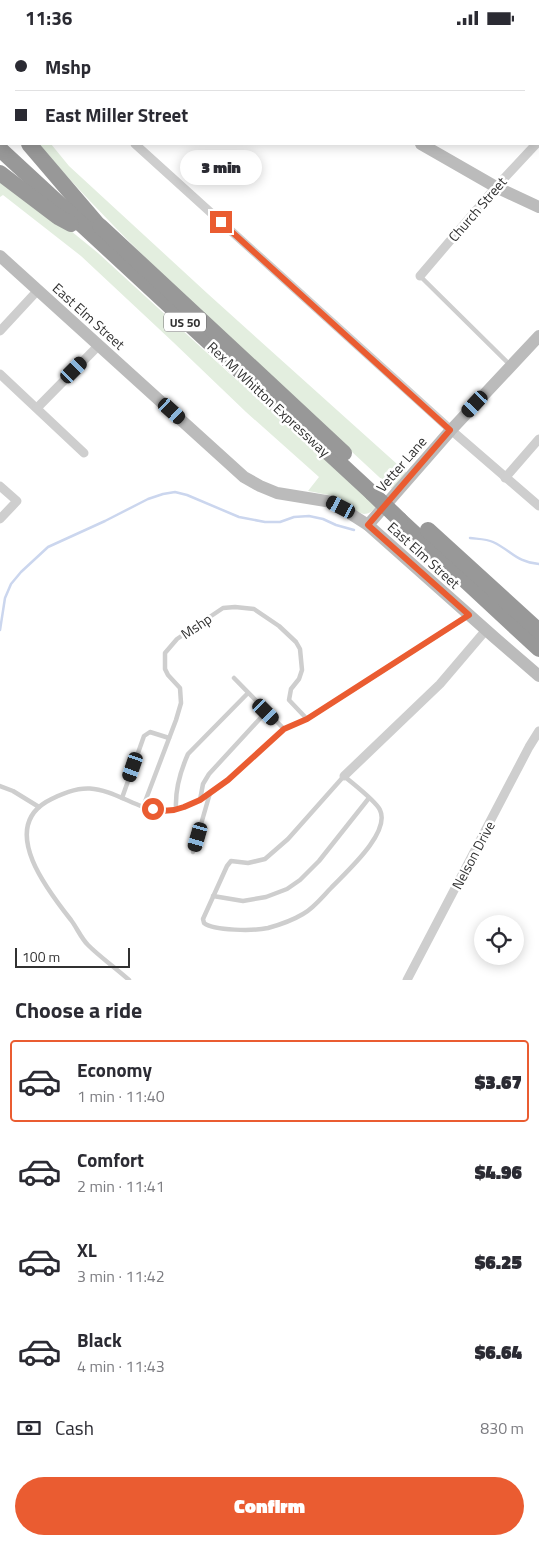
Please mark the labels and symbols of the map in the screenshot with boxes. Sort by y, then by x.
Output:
callout: 3 min [180,149,262,185]
street label: Church Street [443,172,511,246]
route end [210,211,232,233]
street label: East Elm Street [48,278,130,354]
road number: US 50 [164,313,206,331]
street label: Rex M Whitton Expressway [203,336,335,462]
car [58,354,89,386]
car [459,388,490,420]
car [155,395,188,427]
street label: Vetter Lane [371,432,431,496]
car [324,494,357,520]
street label: East Elm Street [383,517,465,593]
street label: Mshp [176,608,216,644]
car [250,696,281,728]
car [121,750,144,784]
route start [142,798,164,820]
street label: Nelson Drive [446,817,500,893]
car [186,821,209,853]
scale bar [15,945,130,968]

